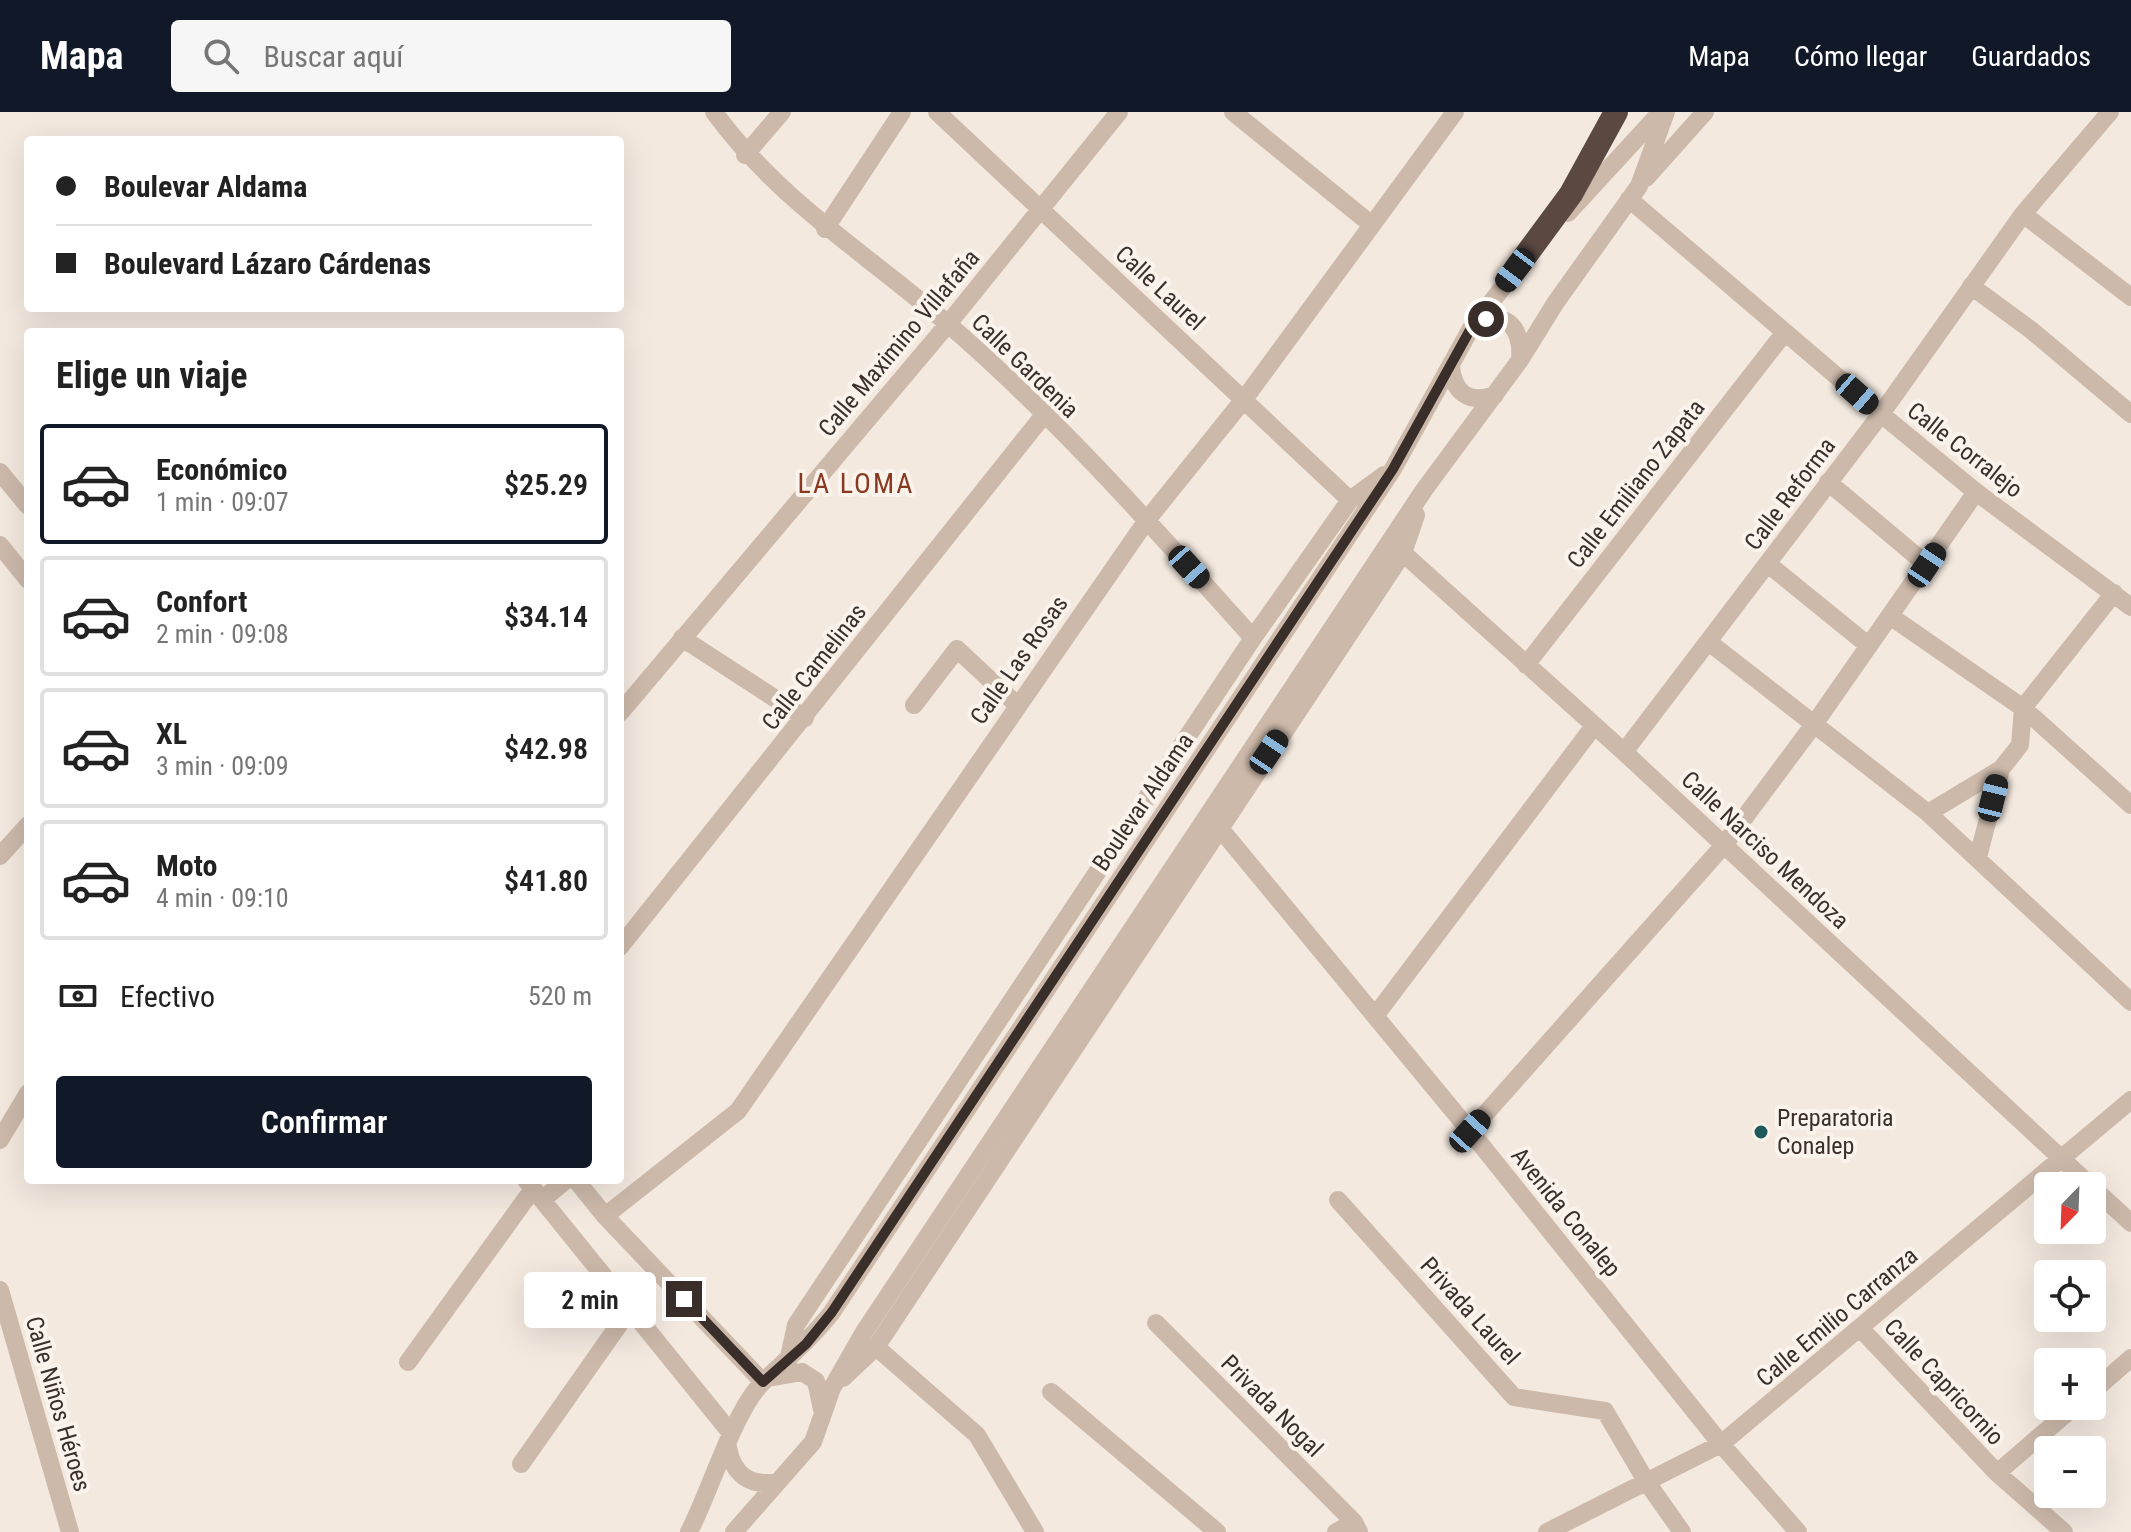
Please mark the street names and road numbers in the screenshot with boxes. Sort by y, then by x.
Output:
street label: Calle Laurel [1110,240,1210,336]
street label: Calle Maximino Villafaña [813,244,985,442]
street label: Calle Gardenia [966,308,1084,424]
street label: Calle Emiliano Zapata [1562,394,1710,574]
street label: Calle Corralejo [1902,396,2028,504]
street label: Calle Reforma [1739,432,1841,556]
street label: Calle Las Rosas [964,590,1074,730]
street label: Calle Camelinas [756,598,872,736]
street label: Boulevar Aldama [1087,728,1199,876]
street label: Calle Narciso Mendoza [1676,765,1854,935]
street label: Avenida Conalep [1505,1142,1627,1282]
street label: Calle Emilio Carranza [1751,1242,1923,1392]
street label: Privada Laurel [1414,1251,1526,1371]
street label: Calle Niños Héroes [20,1313,96,1495]
street label: Calle Capricornio [1878,1313,2010,1451]
street label: Privada Nogal [1215,1349,1329,1463]

